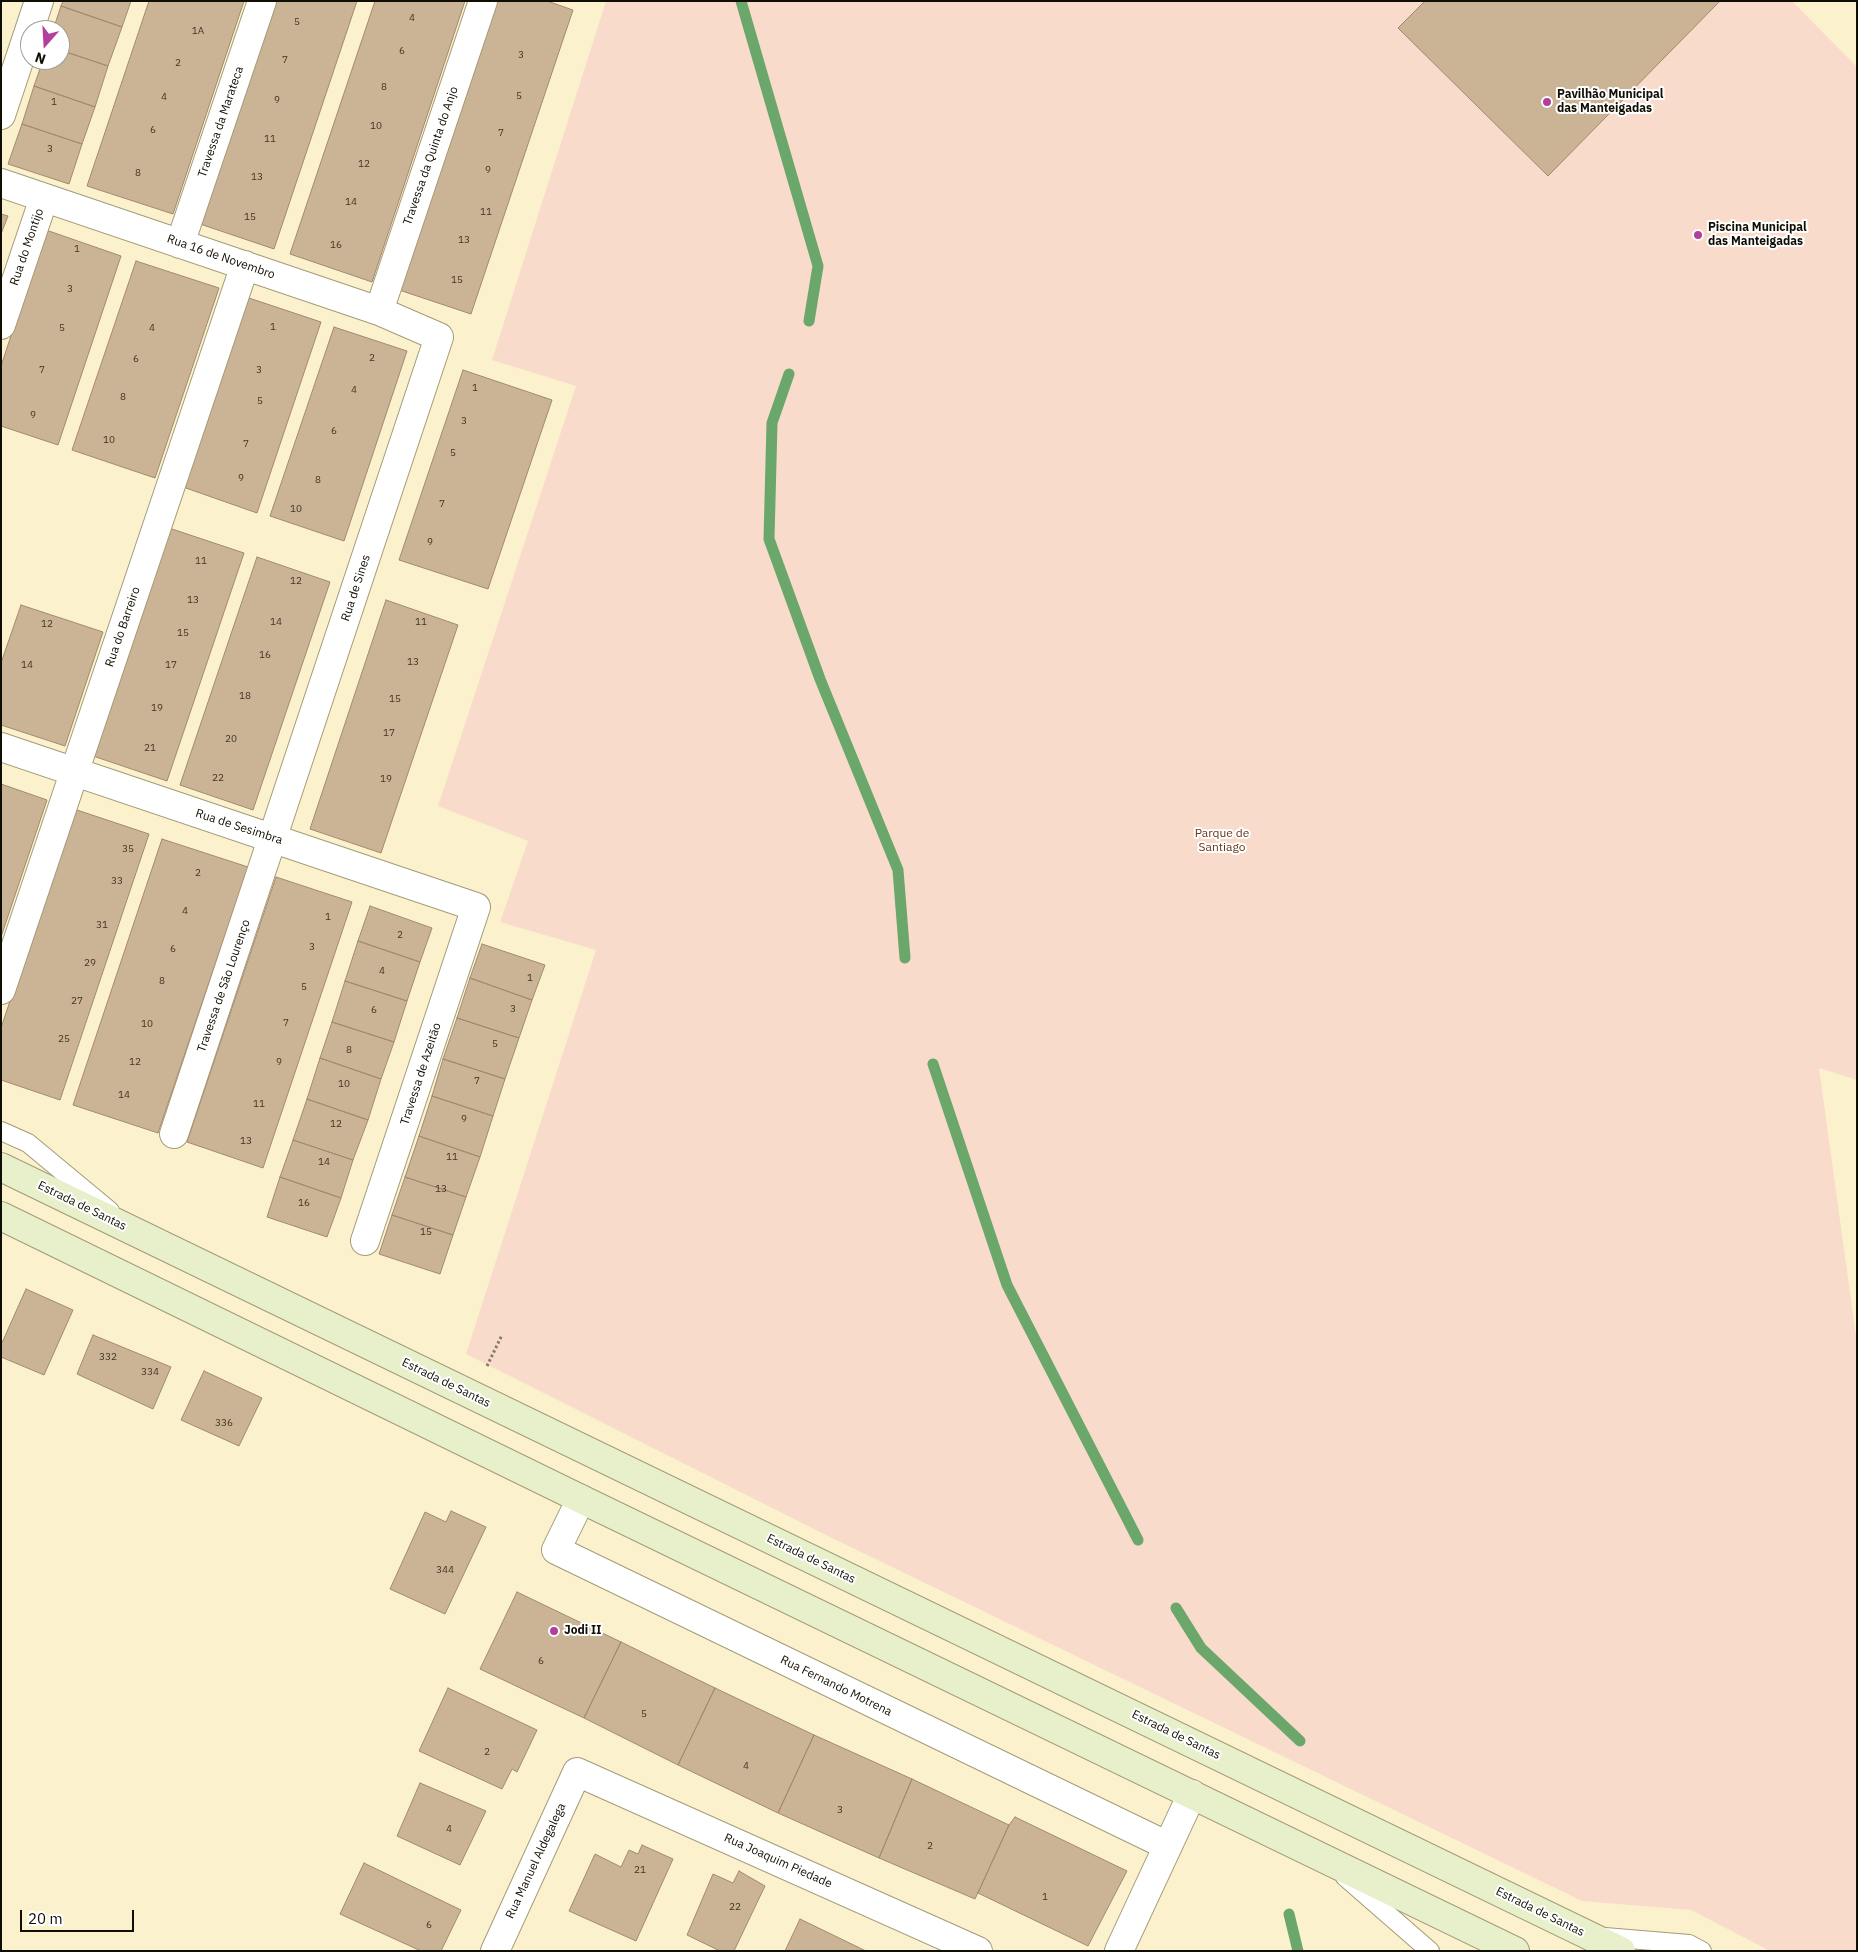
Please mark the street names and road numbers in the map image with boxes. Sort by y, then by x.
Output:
street label: Travessa da Marateca [195,65,247,179]
street label: Travessa da Quinta do Anjo [400,85,462,227]
street label: Rua do Montijo [7,207,47,287]
street label: Rua 16 de Novembro [165,232,277,282]
street label: Rua de Sines [338,553,374,623]
street label: Rua do Barreiro [103,585,143,669]
street label: Rua de Sesimbra [194,806,284,848]
street label: Travessa de São Lourenço [194,918,254,1054]
street label: Travessa de Azeitão [398,1021,444,1127]
street label: Estrada de Santas [35,1178,129,1234]
street label: Estrada de Santas [399,1355,493,1411]
street label: Estrada de Santas [764,1531,858,1587]
street label: Rua Fernando Motrena [778,1653,894,1719]
street label: Estrada de Santas [1129,1707,1223,1763]
street label: Rua Manuel Aldegalega [503,1801,569,1921]
street label: Rua Joaquim Piedade [722,1831,834,1891]
street label: Estrada de Santas [1493,1884,1587,1940]

